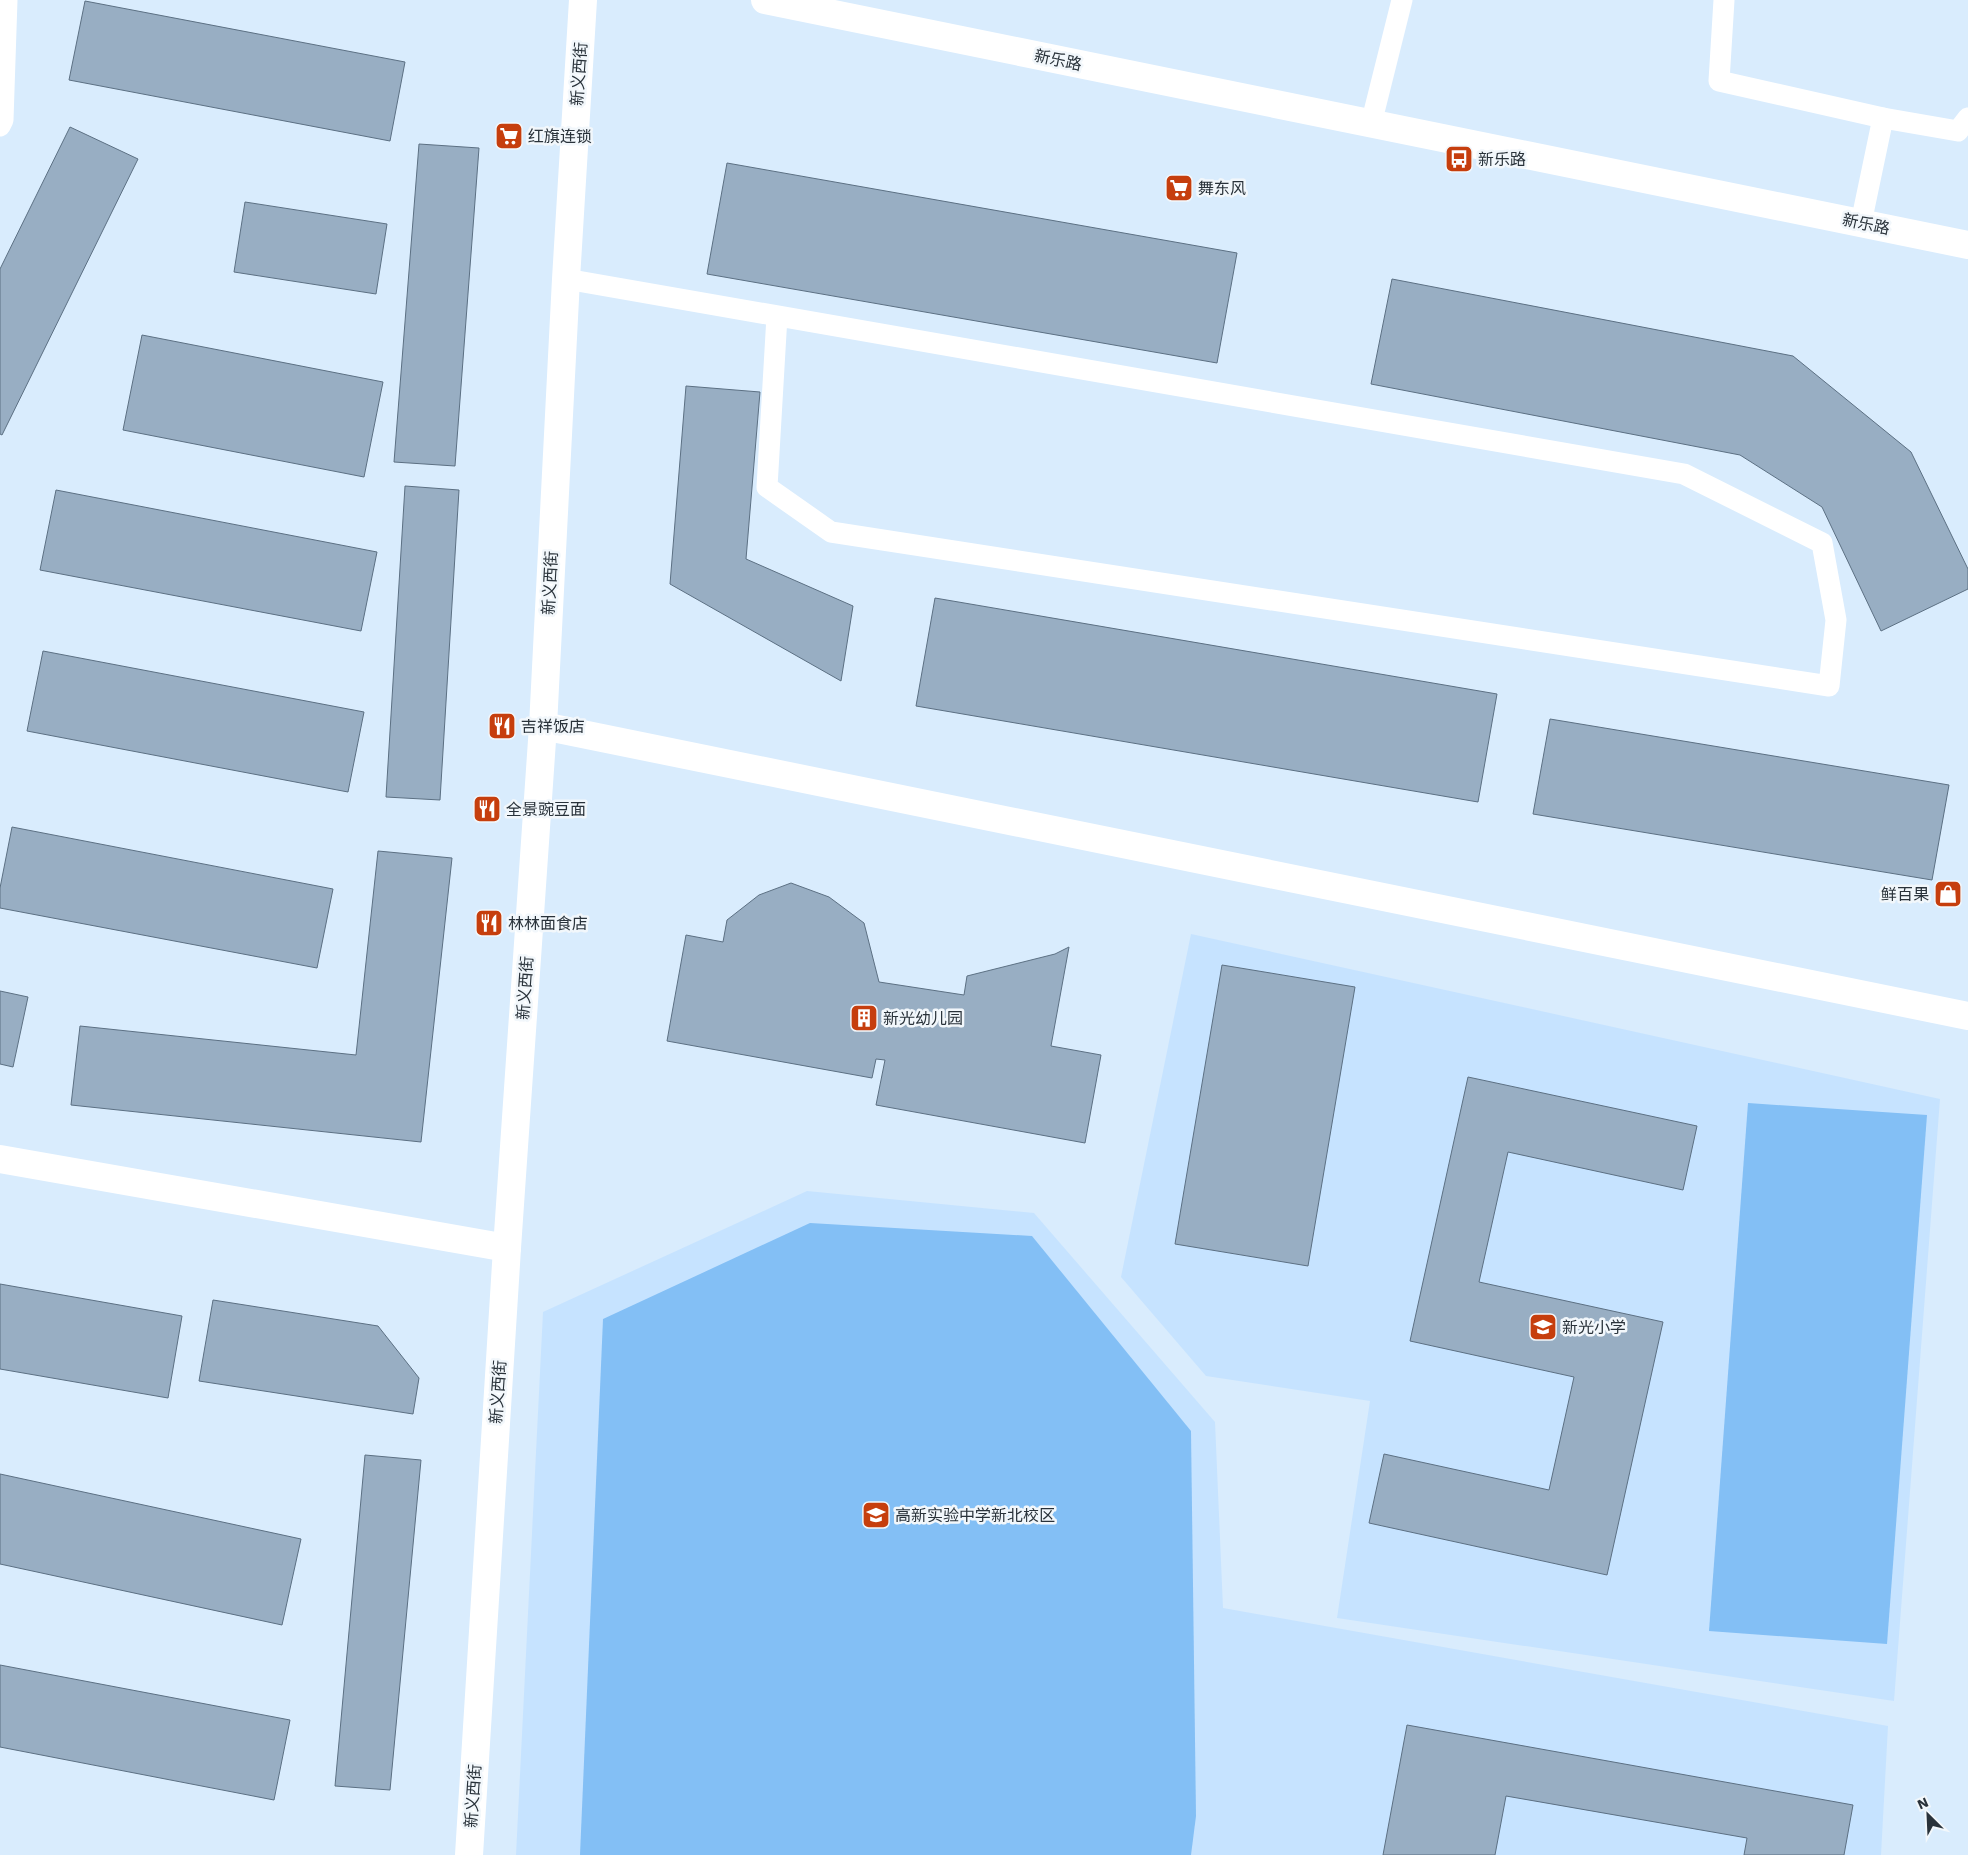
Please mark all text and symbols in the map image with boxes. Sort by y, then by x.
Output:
street label: 新义西街 [567,41,591,107]
street label: 新乐路 [1033,46,1083,74]
supermarket icon: 红旗连锁 [494,121,524,151]
place label: 红旗连锁 [528,127,592,146]
bus stop icon: 新乐路 [1444,144,1474,174]
place label: 新乐路 [1478,150,1526,169]
supermarket icon: 舞东风 [1164,173,1194,203]
place label: 舞东风 [1198,179,1246,198]
street label: 新乐路 [1841,210,1891,238]
street label: 新义西街 [539,551,561,615]
restaurant icon: 吉祥饭店 [487,711,517,741]
place label: 吉祥饭店 [521,717,585,736]
restaurant icon: 全景豌豆面 [472,794,502,824]
place label: 全景豌豆面 [506,800,586,819]
shop icon: 鲜百果 [1933,879,1963,909]
place label: 鲜百果 [1881,885,1929,904]
restaurant icon: 林林面食店 [474,908,504,938]
place label: 林林面食店 [508,914,588,933]
street label: 新义西街 [513,955,537,1021]
building icon: 新光幼儿园 [849,1003,879,1033]
place label: 新光幼儿园 [883,1009,963,1028]
school or university icon: 新光小学 [1528,1312,1558,1342]
place label: 新光小学 [1562,1318,1626,1337]
street label: 新义西街 [486,1359,510,1425]
school or university icon: 高新实验中学新北校区 [861,1500,891,1530]
place label: 高新实验中学新北校区 [895,1506,1055,1525]
street label: 新义西街 [461,1763,485,1829]
north arrow [1903,1790,1953,1840]
text: N [1915,1794,1931,1813]

